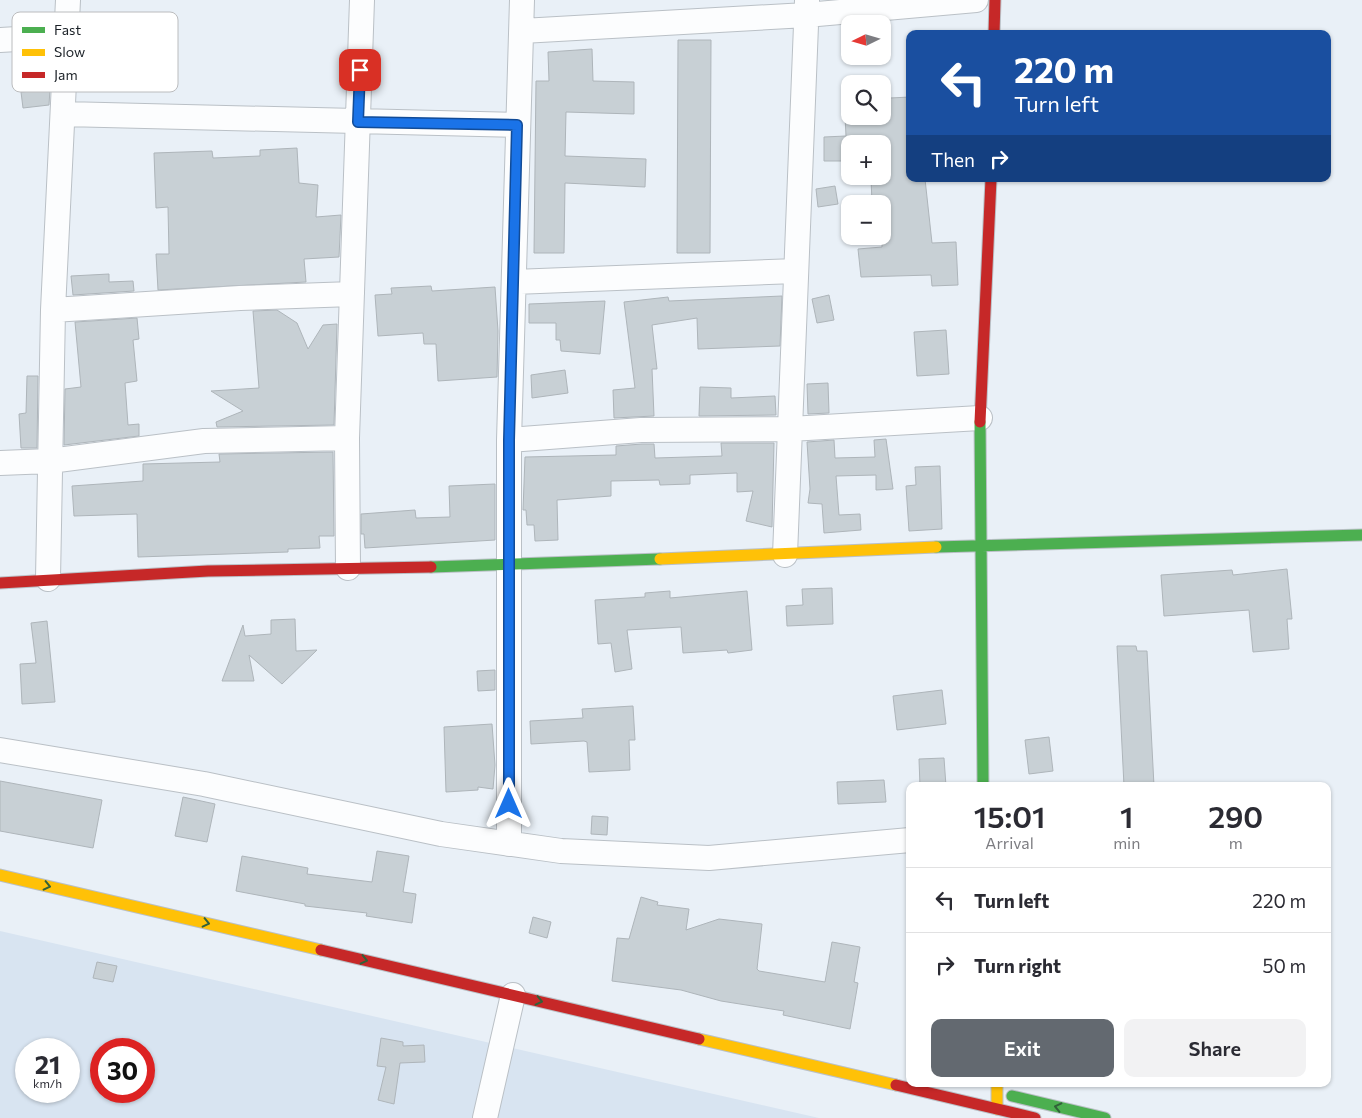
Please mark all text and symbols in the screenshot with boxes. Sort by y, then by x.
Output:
legend [12,12,178,92]
north arrow [841,15,891,65]
map controls [841,15,891,245]
text: Fast [54,21,81,38]
text: Slow [54,43,85,60]
text: 220 m [1014,47,1114,90]
pin [339,49,381,91]
icon: left [931,50,996,115]
icon: arrive [346,56,374,84]
text: Jam [54,66,78,83]
button: search [841,75,891,125]
text: Turn left [1014,90,1099,117]
button: + [841,135,891,185]
icon: right [985,145,1013,173]
text: Then [931,148,975,171]
button: − [841,195,891,245]
position arrow [482,777,534,829]
text: 15:01 [974,797,1045,834]
text: 1 [1120,797,1133,834]
text: 290 [1208,797,1263,834]
text: Arrival [985,833,1034,852]
text: min [1113,833,1140,852]
text: m [1229,833,1243,852]
one-way arrow [43,880,52,891]
icon: left [931,886,959,914]
text: Turn left [974,889,1049,912]
text: 220 m [1252,889,1306,912]
one-way arrow [201,917,210,928]
icon: right [931,951,959,979]
one-way arrow [360,954,368,965]
text: Turn right [974,954,1061,977]
text: 50 m [1262,954,1306,977]
one-way arrow [535,995,544,1006]
button: Exit [931,1019,1114,1077]
button: Share [1124,1019,1306,1077]
speed limit sign: 30 [90,1038,155,1103]
text: 21 [35,1049,60,1079]
text: km/h [33,1076,62,1090]
one-way arrow [1053,1102,1062,1113]

